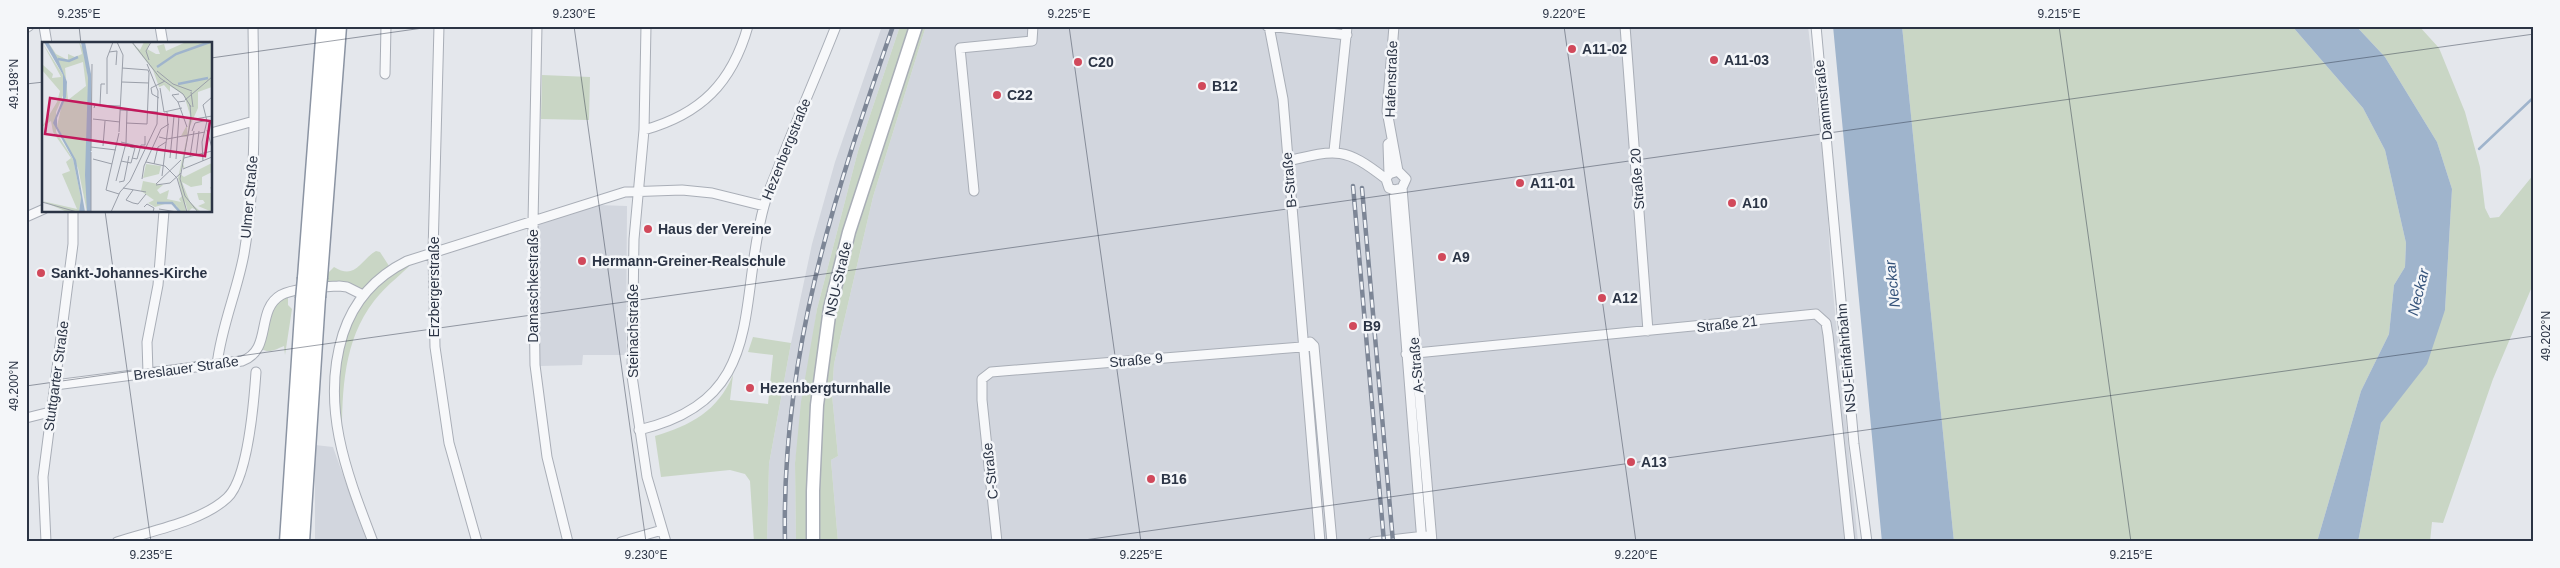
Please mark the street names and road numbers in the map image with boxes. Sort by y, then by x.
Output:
street label: Hafenstraße [1382,40,1400,118]
street label: Dammstraße [1811,59,1835,141]
street label: Hezenbergstraße [758,96,814,202]
street label: Straße 20 [1627,148,1647,210]
street label: B-Straße [1279,151,1299,209]
street label: Ulmer Straße [237,155,261,239]
street label: Damaschkestraße [525,229,541,343]
street label: Erzbergerstraße [426,236,442,338]
street label: NSU-Straße [822,240,854,318]
street label: Steinachstraße [625,284,641,378]
street label: NSU-Einfahrbahn [1833,303,1859,413]
street label: Straße 21 [1696,313,1759,335]
street label: Stuttgarter Straße [40,320,72,432]
street label: A-Straße [1406,336,1426,394]
street label: Straße 9 [1109,350,1164,370]
street label: Breslauer Straße [132,353,240,383]
street label: C-Straße [979,442,1001,500]

